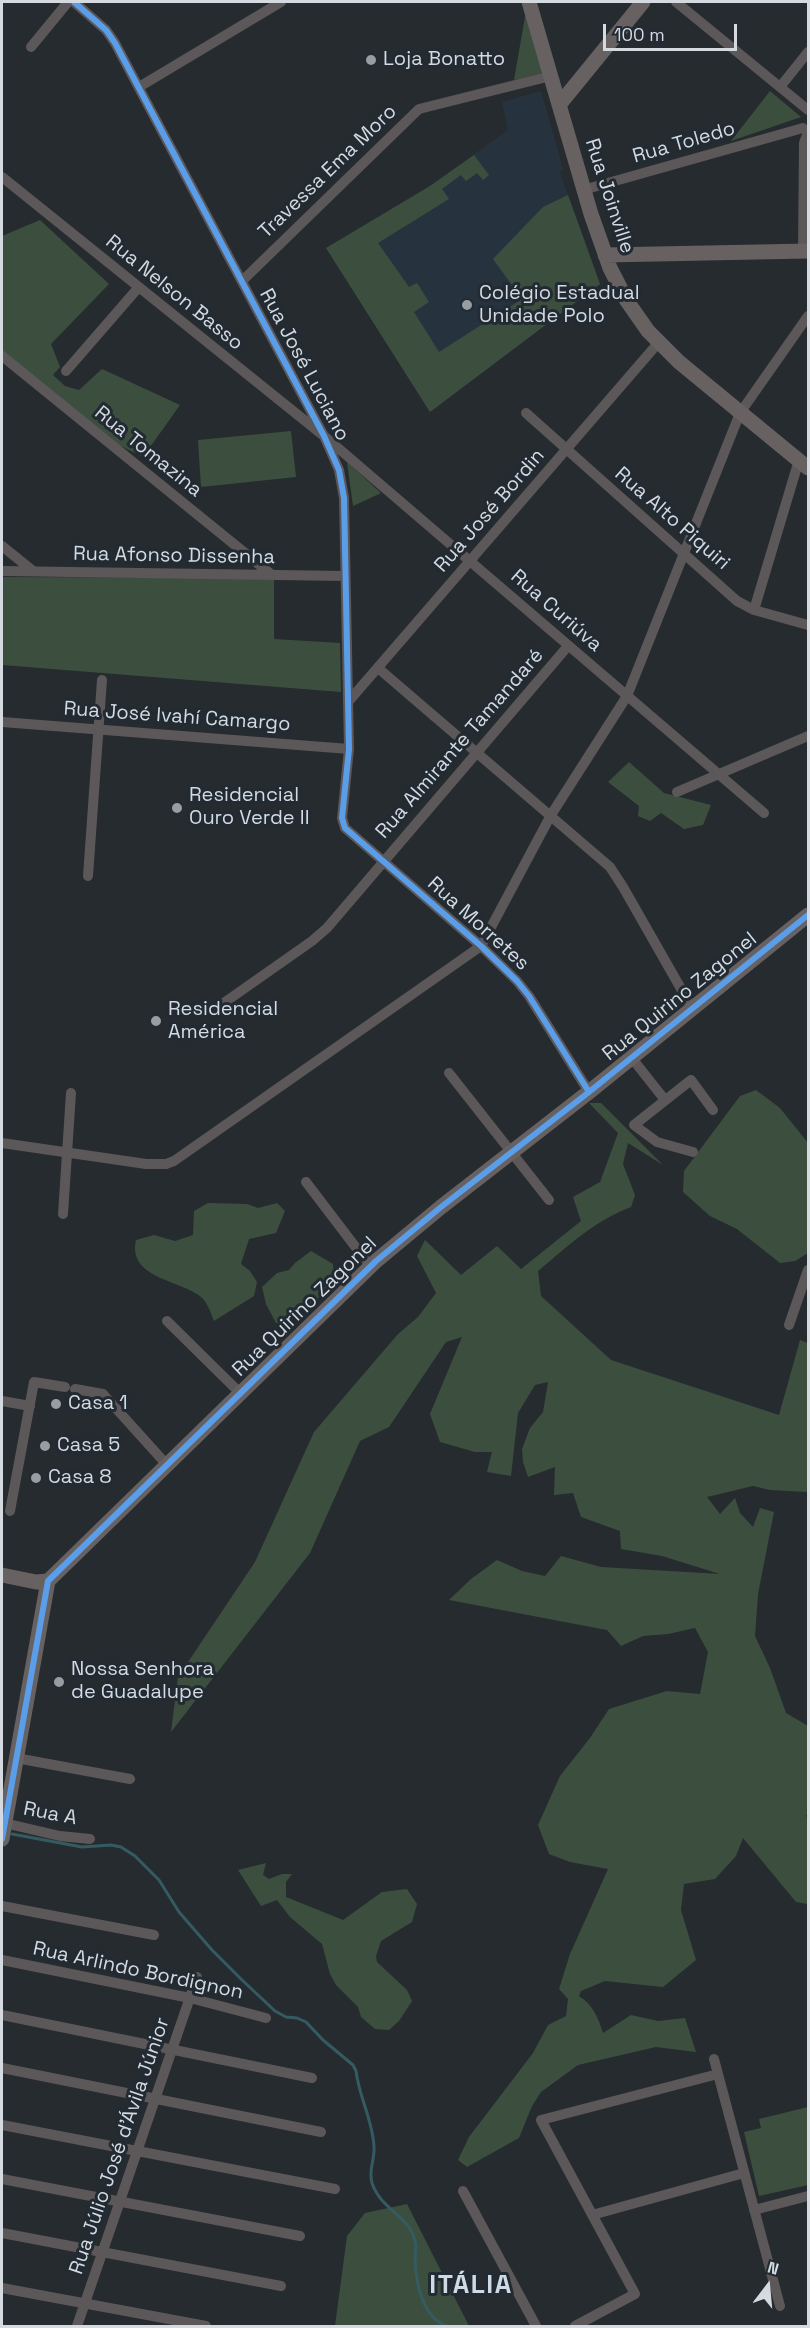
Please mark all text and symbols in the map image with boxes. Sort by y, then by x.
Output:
scale bar [606,12,740,50]
text: 100 m [614,23,665,46]
place label: Loja Bonatto [383,48,505,72]
marker: Loja Bonatto [364,53,378,67]
street label: Travessa Ema Moro [254,100,402,244]
street label: Rua Toledo [630,117,738,169]
street label: Rua Joinville [579,136,639,256]
street label: Rua Nelson Basso [100,230,248,356]
place label: Colégio Estadual Unidade Polo [479,282,640,329]
street label: Rua José Luciano [254,285,354,445]
marker: Colégio Estadual Unidade Polo [460,298,474,312]
street label: Rua Tomazina [89,401,207,503]
street label: Rua José Bordin [430,444,550,578]
street label: Rua Alto Piquiri [610,462,734,576]
street label: Rua Afonso Dissenha [73,542,275,570]
street label: Rua Curiúva [505,565,607,657]
street label: Rua Almirante Tamandaré [371,644,549,844]
street label: Rua José Ivahí Camargo [63,697,291,737]
place label: Residencial Ouro Verde II [189,784,310,831]
marker: Residencial Ouro Verde II [170,801,184,815]
street label: Rua Morretes [422,872,534,976]
street label: Rua Quirino Zagonel [598,928,762,1066]
place label: Residencial América [168,998,278,1045]
marker: Residencial América [149,1014,163,1028]
street label: Rua Quirino Zagonel [228,1232,382,1382]
place label: Casa 1 [68,1392,128,1416]
marker: Casa 1 [49,1397,63,1411]
place label: Casa 5 [57,1434,120,1458]
marker: Casa 5 [38,1439,52,1453]
place label: Casa 8 [48,1466,112,1490]
marker: Casa 8 [29,1471,43,1485]
place label: Nossa Senhora de Guadalupe [71,1658,214,1705]
marker: Nossa Senhora de Guadalupe [52,1675,66,1689]
street label: Rua A [21,1797,79,1831]
street label: Rua Arlindo Bordignon [31,1937,245,2005]
street label: Rua Júlio José d'Ávila Júnior [65,2014,175,2278]
north arrow [738,2256,798,2316]
text: N [765,2257,781,2280]
district label: ITÁLIA [429,2270,513,2302]

